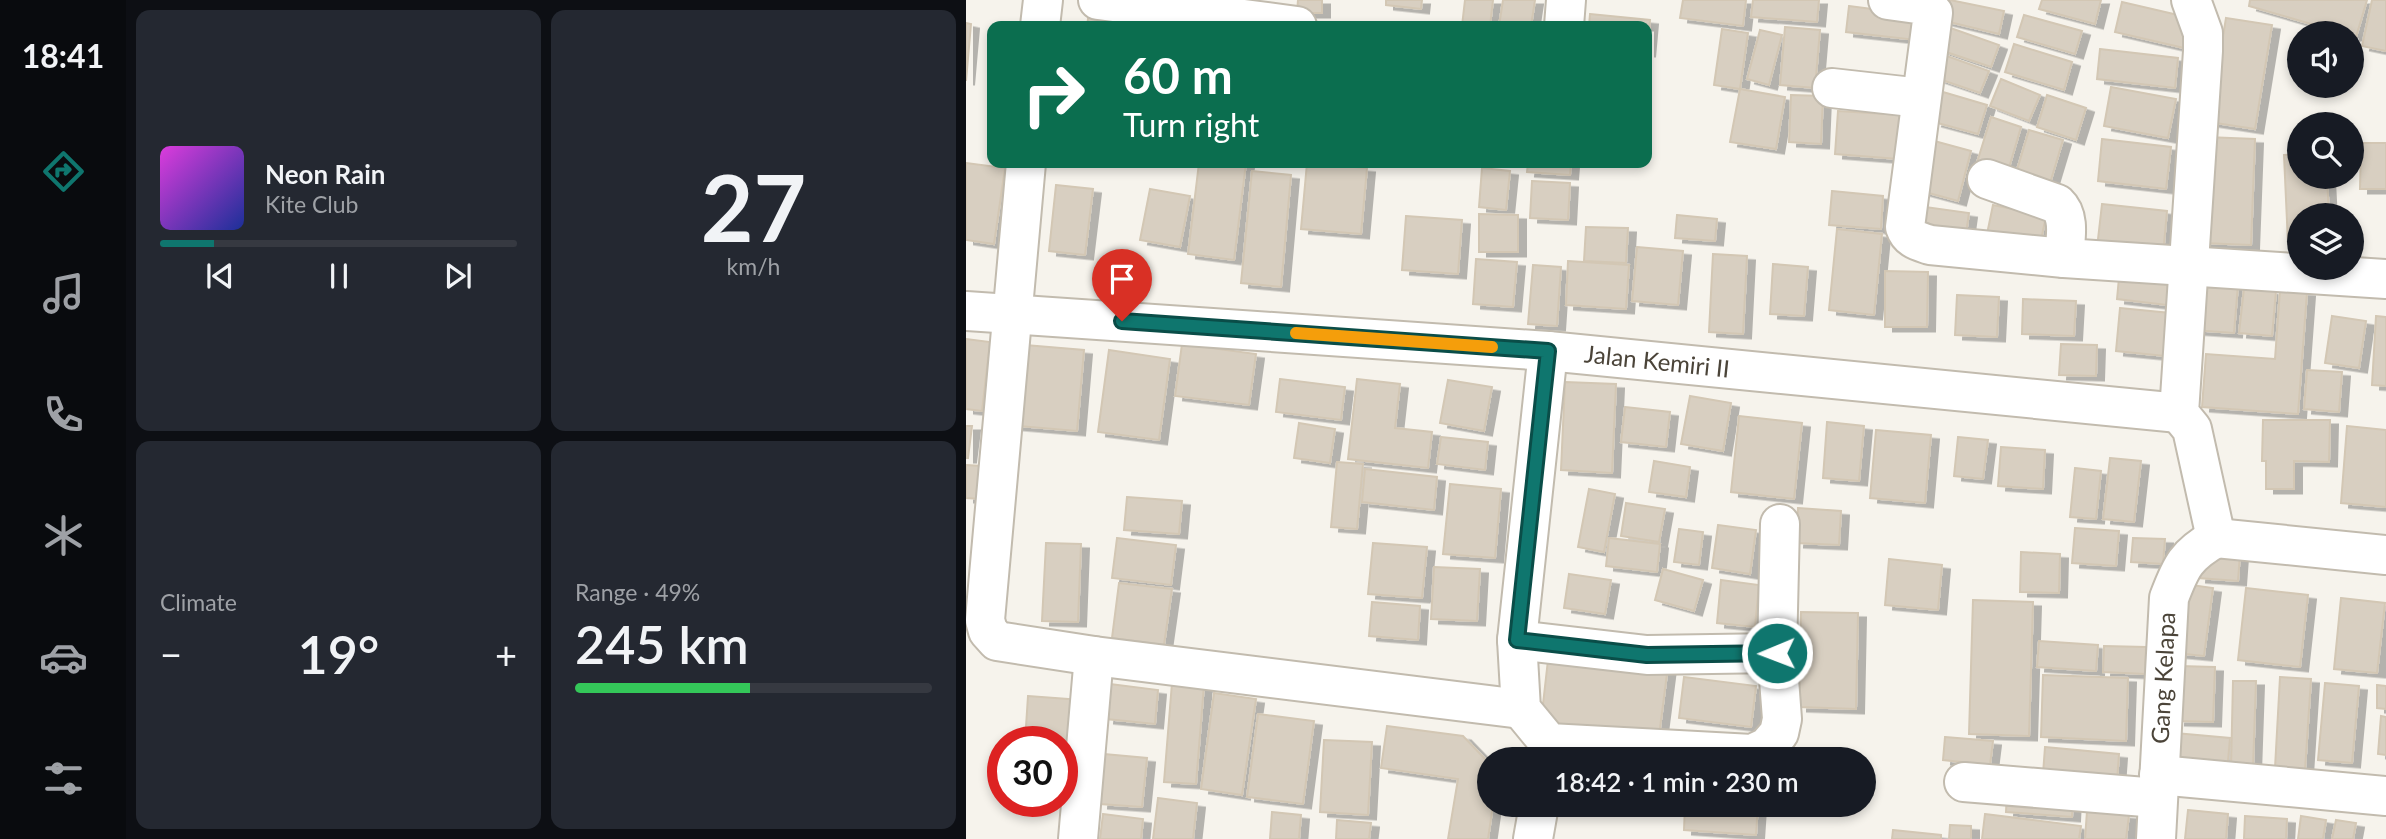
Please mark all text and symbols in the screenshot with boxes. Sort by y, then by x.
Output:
map controls [2287,21,2364,280]
button: sound [2287,21,2364,98]
text: 18:41 [22,36,104,75]
text: 60 m [1123,46,1233,104]
icon: right [1008,49,1099,140]
text: Turn right [1123,105,1259,144]
button: search [2287,112,2364,189]
icon: directions [39,147,88,196]
text: 27 [701,152,806,261]
text: Neon Rain [265,158,385,190]
text: Kite Club [265,190,358,218]
button: layers [2287,203,2364,280]
pin [1092,249,1152,321]
text: km/h [727,252,780,280]
icon: previous [201,257,239,295]
icon: pause [320,257,358,295]
icon: next [439,257,477,295]
icon: arrive [1103,260,1141,298]
icon: music [39,269,88,318]
street label: Jalan Kemiri II [1583,338,1731,383]
icon: phone [39,390,88,439]
icon: climate [39,511,88,560]
text: Range · 49% [575,578,700,606]
text: Climate [160,588,237,616]
street label: Gang Kelapa [2145,611,2180,745]
text: 245 km [575,613,749,675]
position arrow [1740,616,1814,690]
text: 19° [298,623,379,685]
text: − [160,631,182,677]
text: + [495,631,517,677]
icon: car [39,633,88,682]
speed limit sign: 30 [987,726,1078,817]
icon: filters [39,754,88,803]
text: 18:42 · 1 min · 230 m [1554,766,1799,798]

